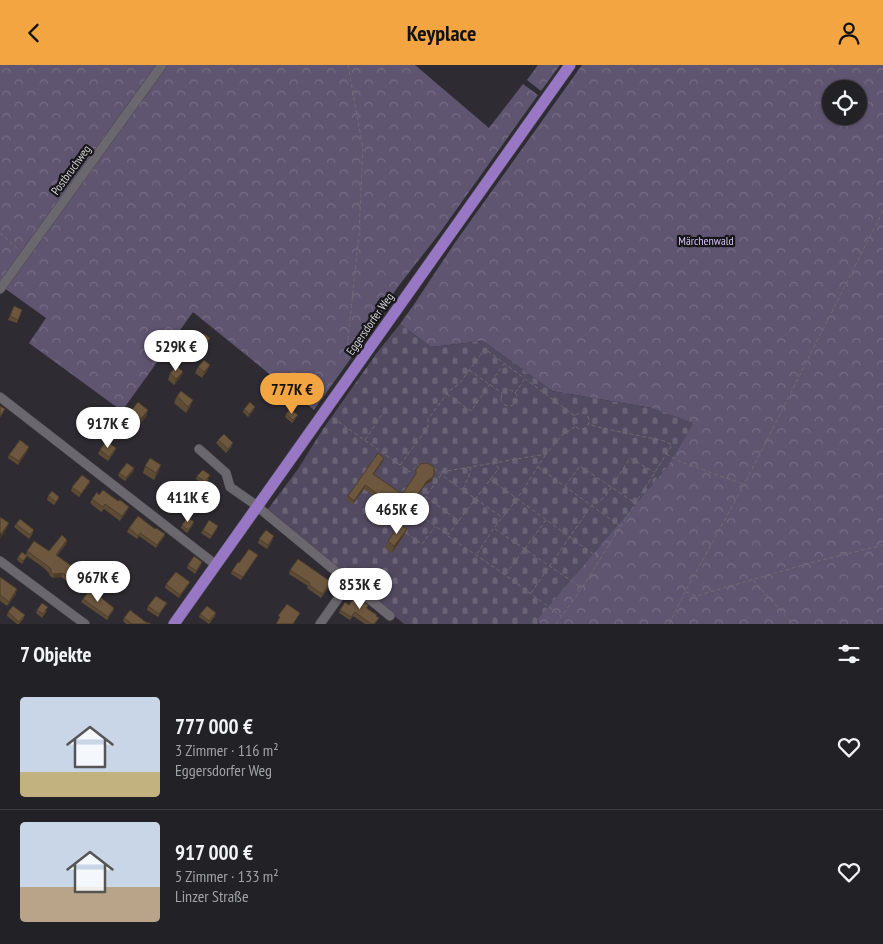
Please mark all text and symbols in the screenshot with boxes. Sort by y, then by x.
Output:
icon: back [20,19,48,47]
text: Keyplace [407,19,476,47]
icon: person [835,19,863,47]
map controls [822,80,867,125]
button: locate [822,80,867,125]
street label: Postbruchweg [48,142,94,198]
park label: Märchenwald [678,233,734,248]
street label: Eggersdorfer Weg [343,290,397,358]
pin: 529K € [135,329,217,372]
text: 529K € [155,336,197,356]
pin: 777K € [251,373,333,415]
text: 777K € [271,379,313,399]
pin: 917K € [67,407,149,449]
text: 917K € [87,413,129,433]
pin: 411K € [147,481,229,523]
text: 411K € [167,487,209,507]
pin: 465K € [356,493,438,535]
text: 465K € [376,499,418,519]
pin: 967K € [57,561,139,603]
text: 967K € [77,567,119,587]
pin: 853K € [319,567,401,610]
text: 853K € [339,574,381,594]
icon: filters [835,640,863,668]
text: 7 Objekte [20,641,92,668]
text: 777 000 € [175,713,253,740]
icon: home [60,717,120,777]
icon: heart [835,733,863,761]
text: 3 Zimmer · 116 m² [175,740,279,760]
text: Eggersdorfer Weg [175,760,272,780]
text: 917 000 € [175,839,253,866]
icon: home [60,842,120,902]
icon: heart [835,858,863,886]
text: 5 Zimmer · 133 m² [175,866,279,886]
text: Linzer Straße [175,886,249,906]

